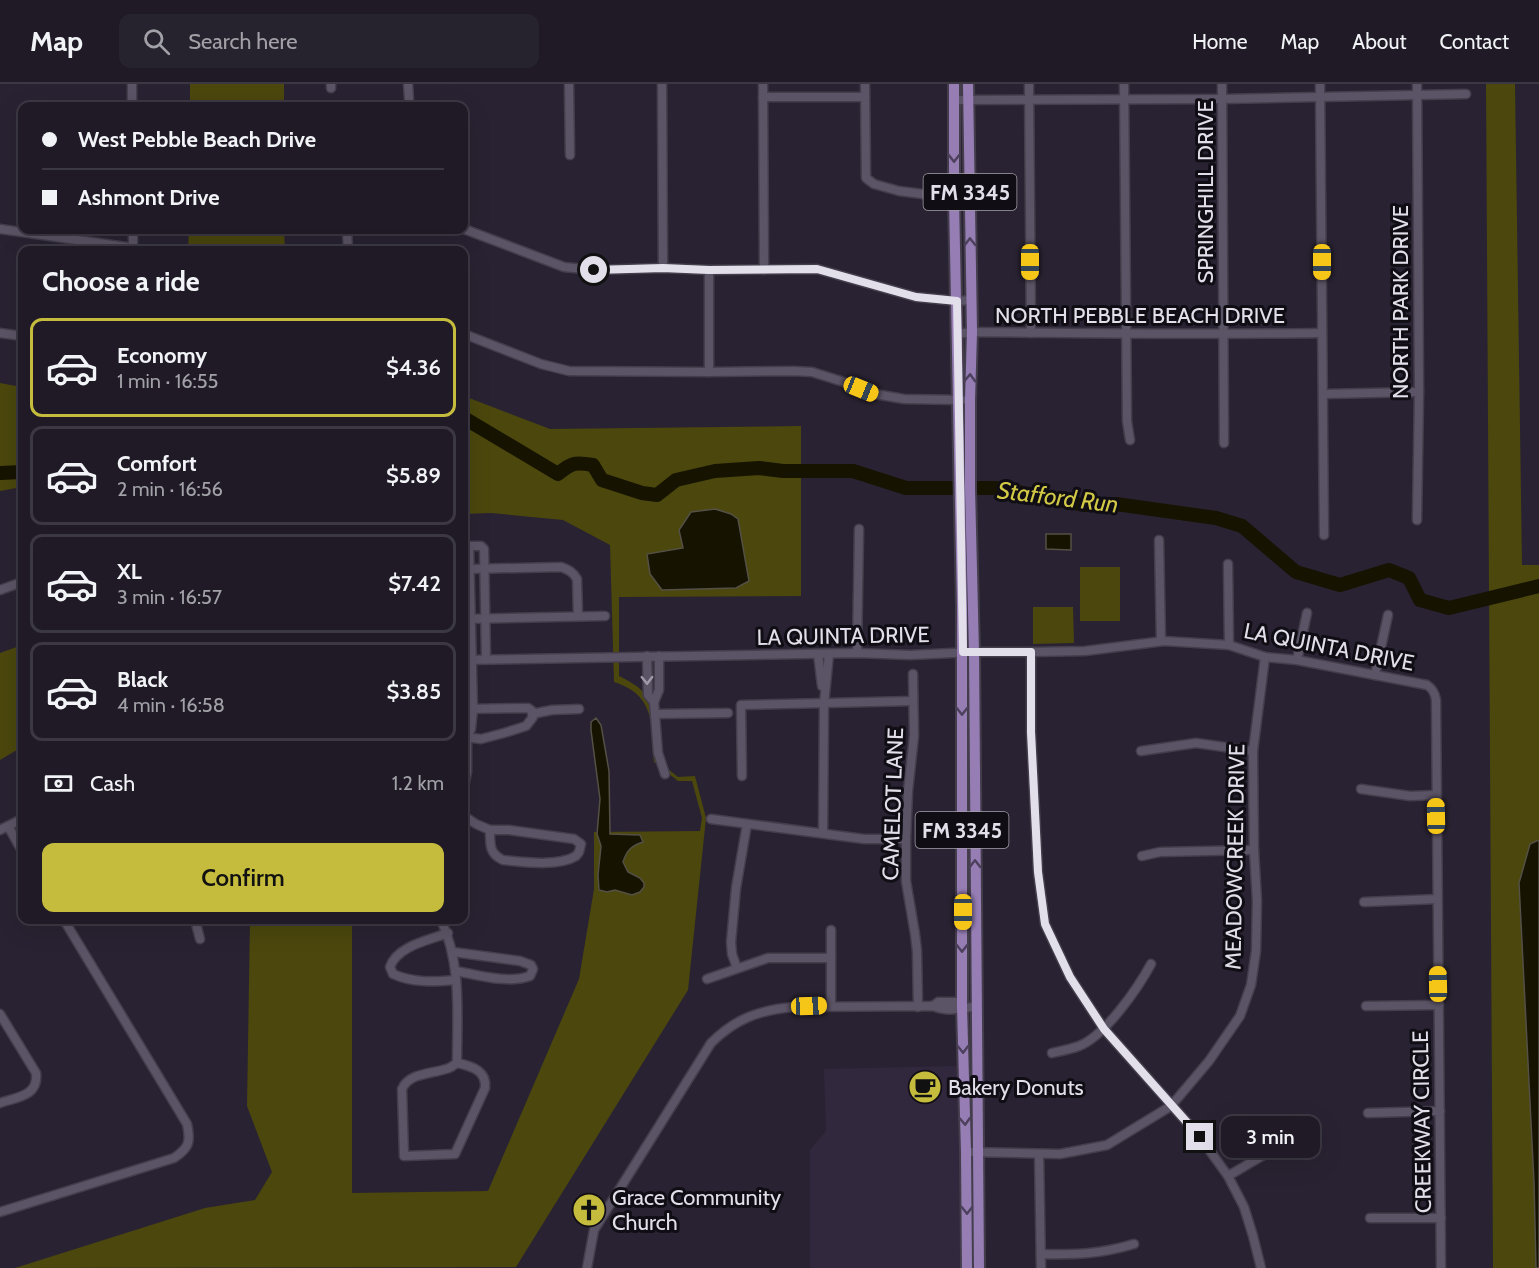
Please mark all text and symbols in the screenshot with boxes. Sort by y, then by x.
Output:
search box [119,14,539,68]
text: Map [30,24,83,58]
icon: search [140,25,173,58]
text: Search here [188,28,297,55]
text: Home [1192,29,1248,54]
text: Map [1281,29,1319,54]
text: About [1352,29,1406,54]
text: Contact [1439,29,1509,54]
street label: SPRINGHILL DRIVE [1192,100,1219,284]
text: West Pebble Beach Drive [78,126,316,153]
one-way arrow [948,154,960,163]
road number: FM 3345 [924,174,1016,210]
text: Ashmont Drive [78,184,220,211]
street label: NORTH PARK DRIVE [1387,205,1414,399]
one-way arrow [964,237,977,246]
car [1021,244,1039,280]
car [1313,244,1331,280]
route start [580,256,607,283]
text: Choose a ride [42,265,200,298]
street label: NORTH PEBBLE BEACH DRIVE [995,302,1285,329]
icon: car [45,341,99,395]
text: Economy [117,342,207,369]
text: $4.36 [386,354,441,381]
text: 1 min · 16:55 [117,369,218,393]
one-way arrow [964,373,977,382]
car [841,374,881,404]
icon: car [45,449,99,503]
text: Comfort [117,450,196,477]
text: $5.89 [386,462,441,489]
water label: Stafford Run [996,475,1120,519]
text: 2 min · 16:56 [117,477,223,501]
icon: car [45,557,99,611]
text: XL [117,558,142,585]
text: $7.42 [388,570,441,597]
text: 3 min · 16:57 [117,585,222,609]
street label: LA QUINTA DRIVE [1242,617,1416,677]
street label: LA QUINTA DRIVE [756,621,930,651]
icon: car [45,665,99,719]
text: Black [117,666,168,693]
one-way arrow [641,676,654,685]
text: $3.85 [386,678,441,705]
text: 4 min · 16:58 [117,693,225,717]
one-way arrow [956,706,968,715]
street label: CAMELOT LANE [877,727,909,881]
street label: MEADOWCREEK DRIVE [1220,744,1250,970]
icon: cash [42,767,75,800]
text: Cash [90,770,135,797]
text: 1.2 km [392,771,444,795]
car [1427,798,1445,834]
road number: FM 3345 [916,812,1008,848]
button: Confirm [42,843,444,912]
one-way arrow [969,860,981,869]
car [954,894,972,930]
one-way arrow [956,943,968,952]
car [1429,966,1447,1002]
car [791,996,827,1016]
street label: CREEKWAY CIRCLE [1407,1031,1437,1213]
one-way arrow [957,1044,970,1053]
cafe icon: Bakery Donuts [907,1069,943,1105]
place label: Bakery Donuts [948,1074,1084,1101]
callout: 3 min [1221,1116,1320,1158]
one-way arrow [959,1117,971,1126]
route end [1186,1123,1213,1150]
text: 3 min [1246,1125,1295,1149]
place label: Grace Community Church [612,1184,781,1236]
church icon: Grace Community Church [571,1192,607,1228]
one-way arrow [961,1205,973,1214]

